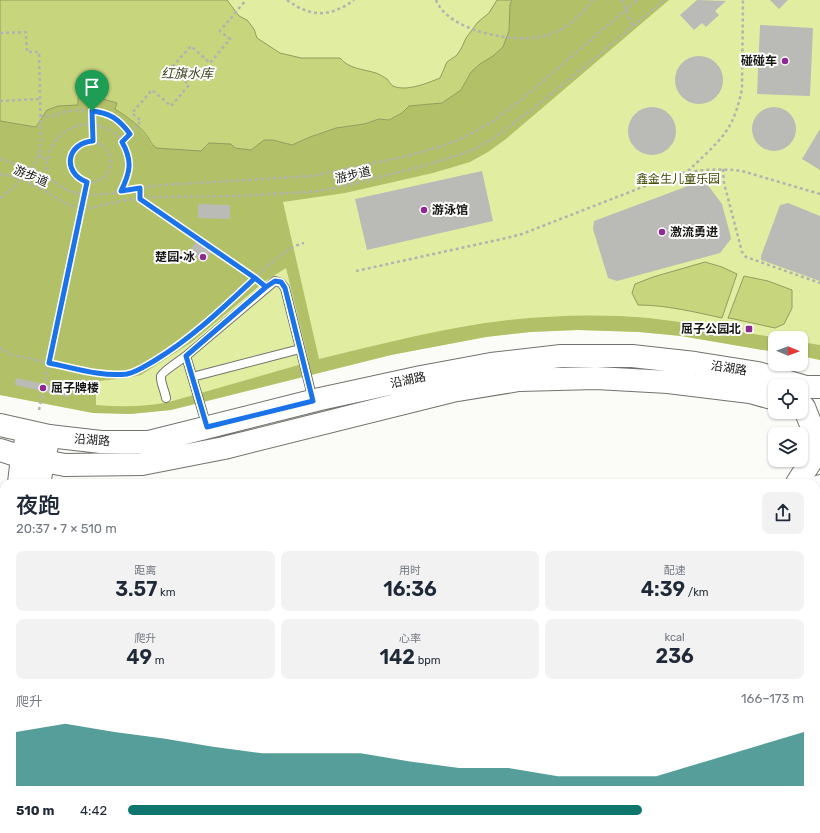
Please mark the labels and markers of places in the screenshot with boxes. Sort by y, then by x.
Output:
place label: 碰碰车 [741,54,777,68]
marker: 碰碰车 [780,56,790,66]
pin [75,70,109,111]
place label: 游泳馆 [432,203,468,217]
marker: 游泳馆 [419,205,429,215]
place label: 激流勇进 [670,225,718,239]
marker: 激流勇进 [657,227,667,237]
place label: 楚园·冰 [155,250,195,264]
marker: 楚园·冰 [198,252,208,262]
place label: 屈子公园北 [681,322,741,336]
marker: 屈子公园北 [744,324,754,334]
place label: 屈子牌楼 [51,381,99,395]
marker: 屈子牌楼 [38,383,48,393]

